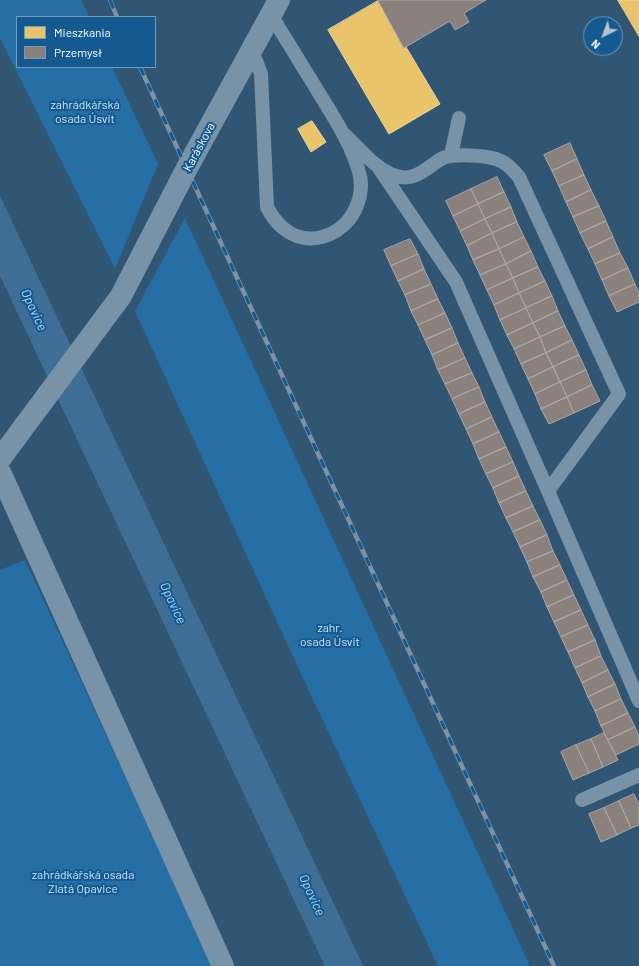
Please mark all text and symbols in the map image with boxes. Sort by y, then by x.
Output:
legend [16,16,156,68]
north arrow [583,16,623,56]
text: Mieszkania [54,25,111,39]
text: N [588,37,602,52]
text: Przemysł [54,45,102,59]
park label: zahrádkářská osada Úsvit [50,98,120,126]
street label: Karáskova [180,120,218,174]
water label: Opavice [18,287,50,333]
water label: Opavice [157,580,189,626]
park label: zahr. osada Úsvit [300,621,360,649]
park label: zahrádkářská osada Zlatá Opavice [32,868,134,896]
water label: Opavice [296,872,328,918]

